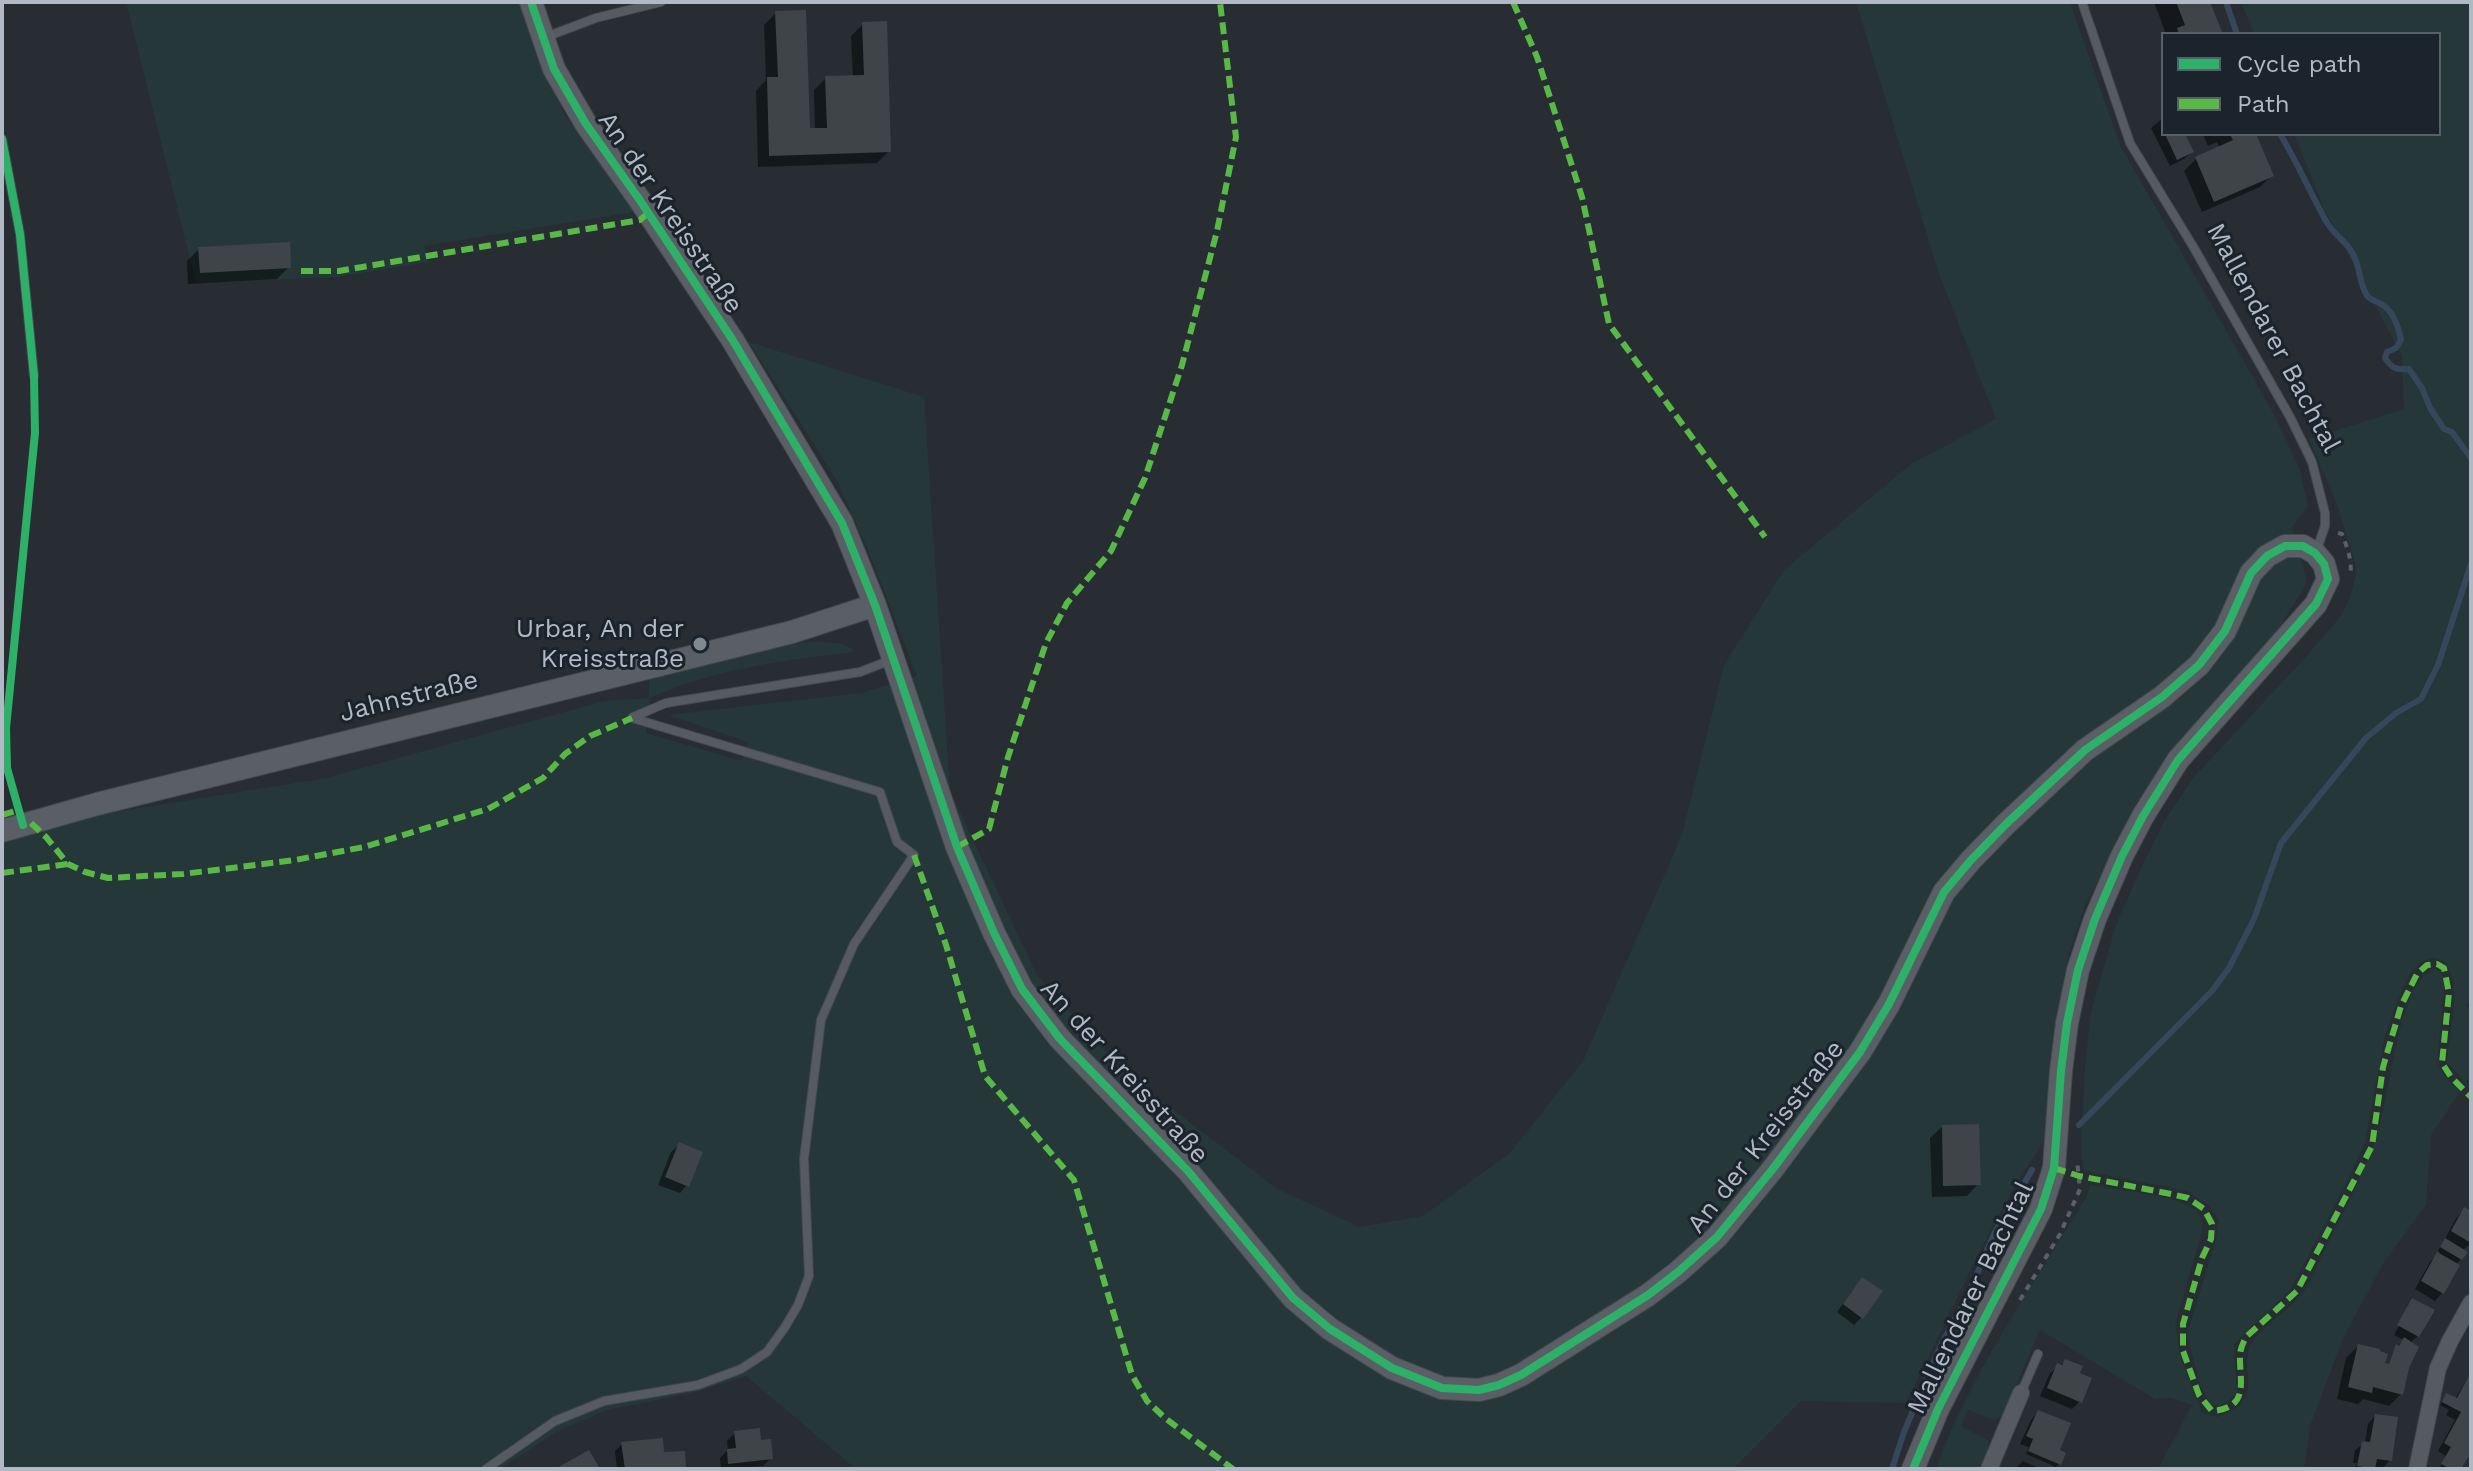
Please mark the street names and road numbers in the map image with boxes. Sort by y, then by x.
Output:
street label: An der Kreisstraße [591,106,749,320]
street label: Mallendarer Bachtal [2199,218,2347,458]
street label: Jahnstraße [336,665,482,729]
street label: An der Kreisstraße [1033,974,1215,1170]
street label: An der Kreisstraße [1681,1034,1851,1240]
street label: Mallendarer Bachtal [1901,1176,2041,1420]

